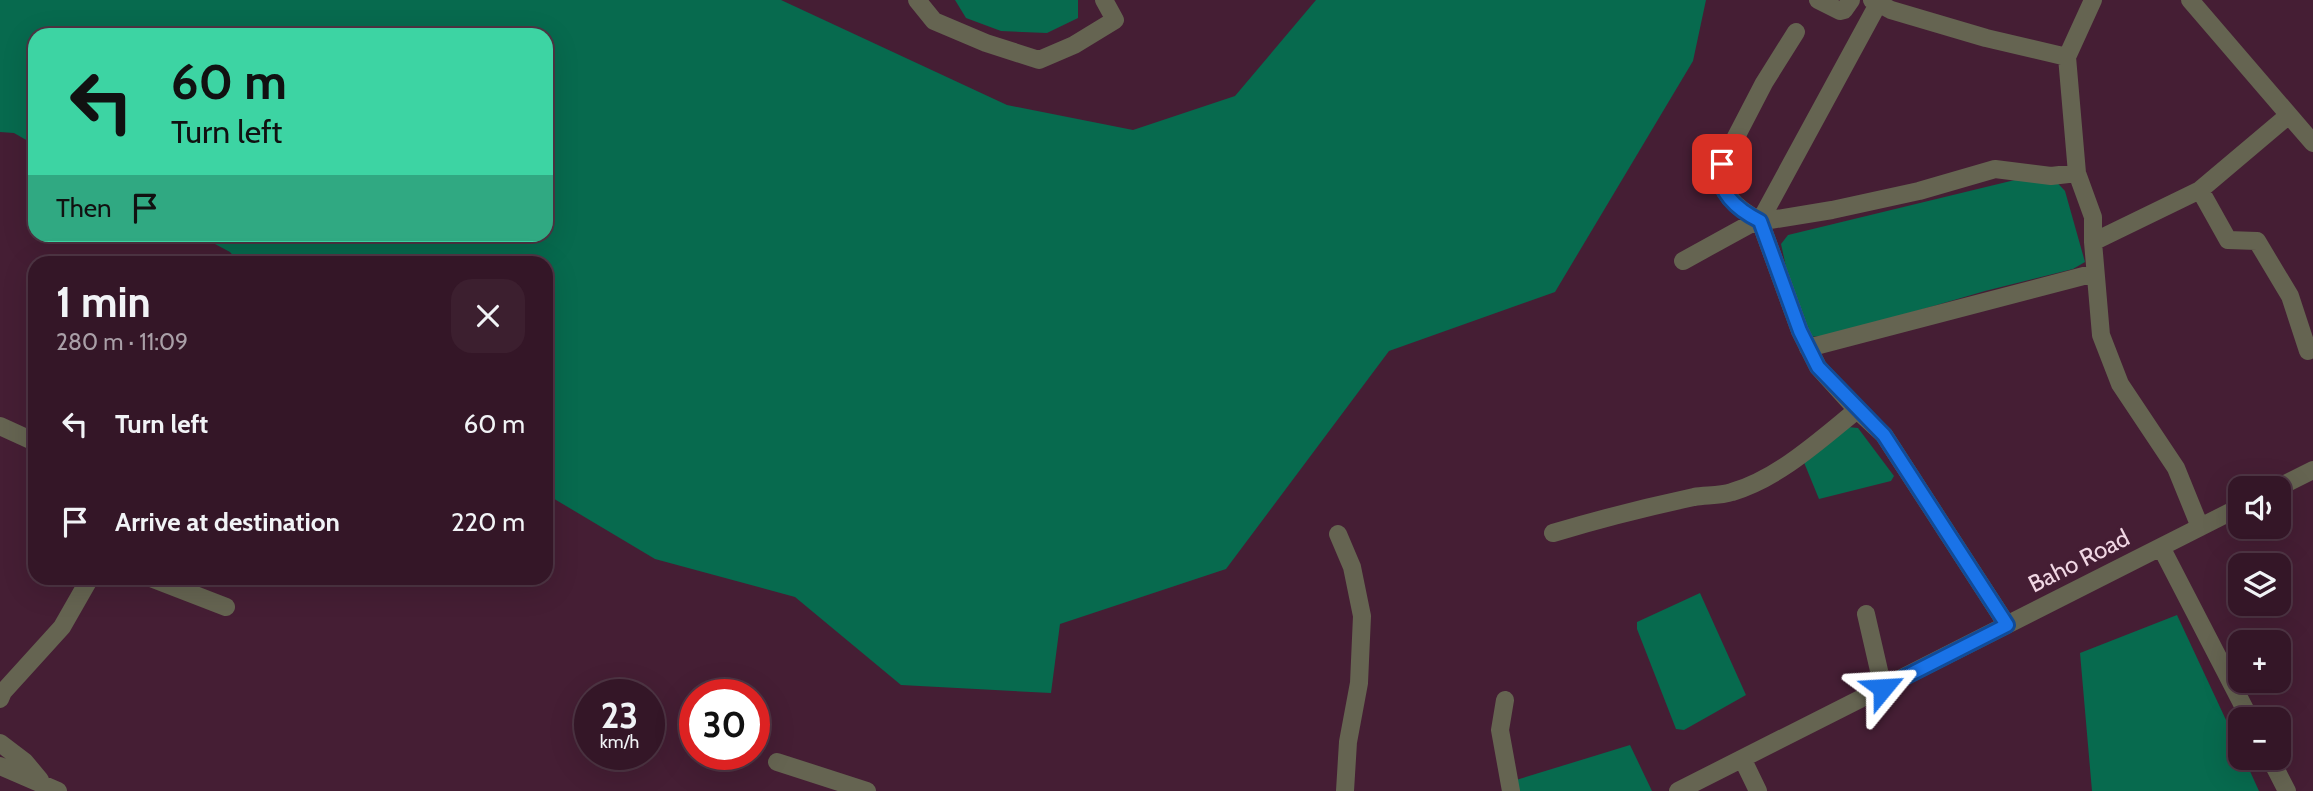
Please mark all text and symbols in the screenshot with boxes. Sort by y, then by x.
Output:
text: 60 m [171,52,287,111]
icon: left [56,56,147,147]
text: Turn left [171,112,282,151]
pin [1692,134,1752,194]
icon: arrive [1703,145,1741,183]
icon: arrive [126,189,164,227]
text: Then [56,192,112,224]
text: 1 min [56,276,151,328]
button: close [451,279,525,353]
text: 280 m · 11:09 [56,328,188,356]
icon: left [56,405,94,443]
text: Turn left [115,408,208,440]
text: 60 m [463,408,525,440]
map controls [2228,476,2291,770]
button: sound [2228,476,2291,539]
icon: arrive [56,503,94,541]
text: Arrive at destination [115,506,340,538]
text: 220 m [451,506,525,538]
street label: Baho Road [2023,523,2134,598]
button: layers [2228,553,2291,616]
button: + [2228,630,2291,693]
position arrow [1846,651,1920,725]
speed limit sign: 30 [679,679,770,770]
text: 23 [601,694,638,737]
button: − [2228,707,2291,770]
text: km/h [600,731,639,753]

